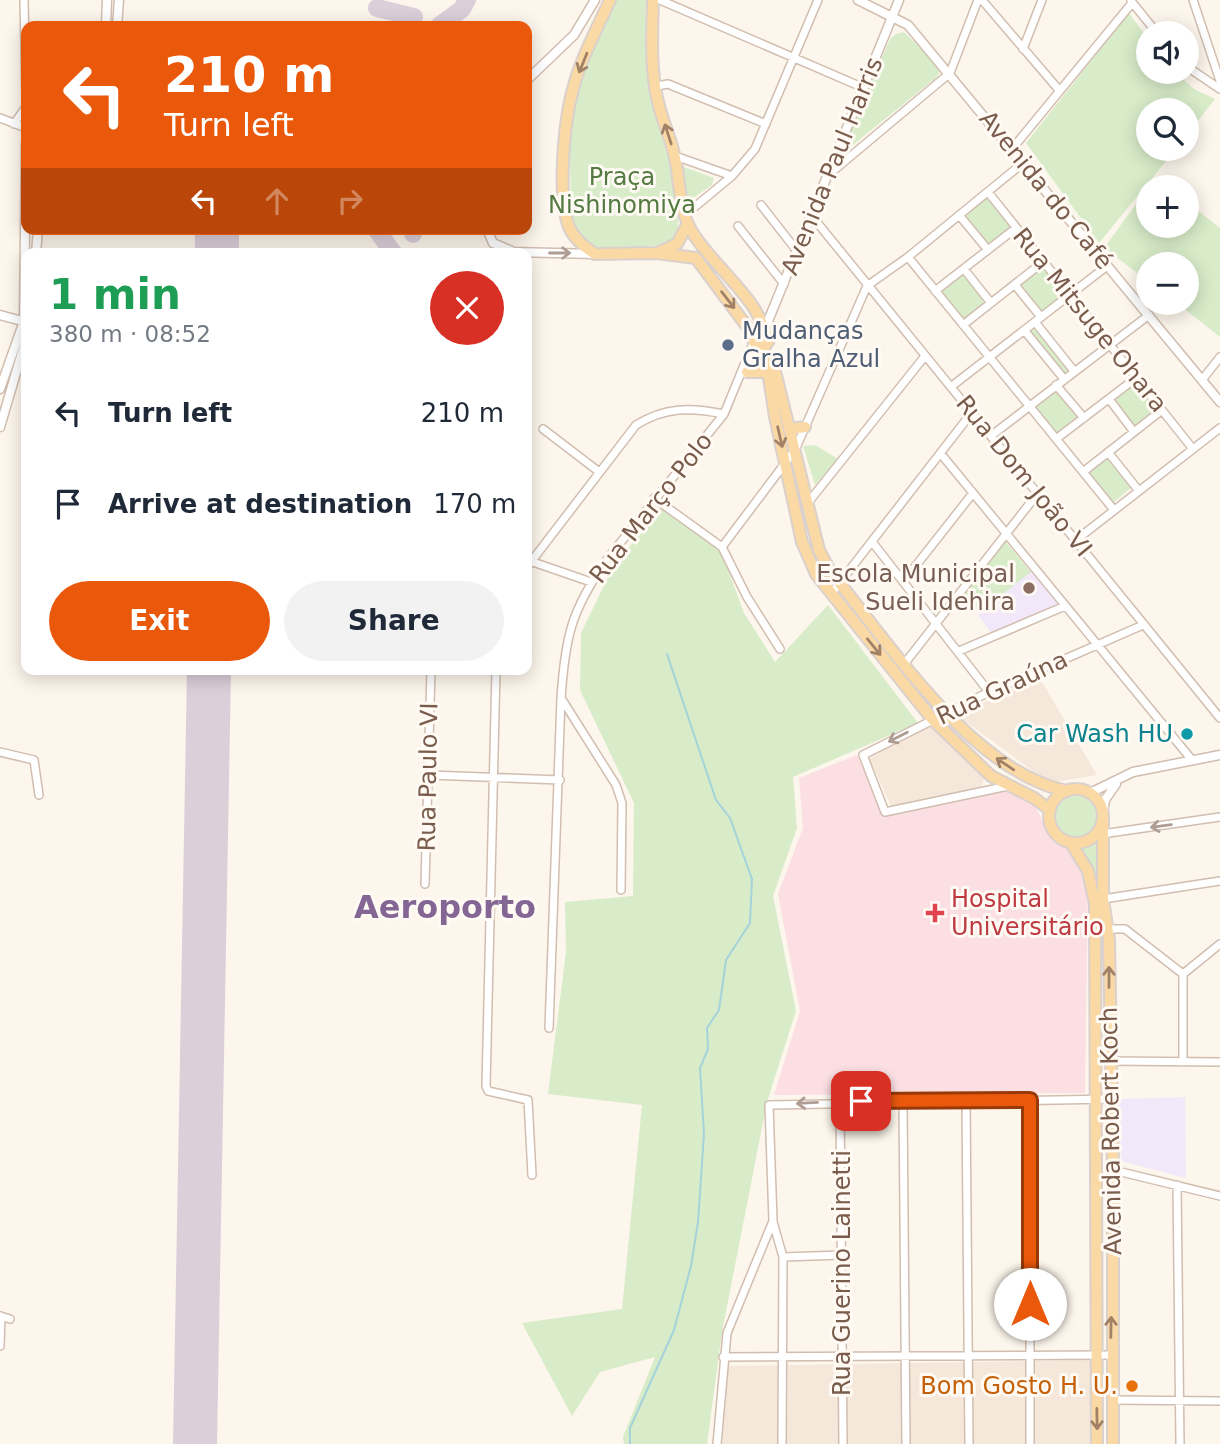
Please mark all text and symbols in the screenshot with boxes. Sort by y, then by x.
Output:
map controls [1136,21,1199,315]
button: sound [1136,21,1199,84]
text: 210 m [164,47,334,104]
icon: left [49,49,140,140]
one-way arrow [575,51,588,73]
street label: Avenida Paul Harris [776,53,888,279]
button: search [1136,98,1199,161]
street label: Avenida do Café [974,105,1118,275]
text: Turn left [164,106,294,144]
one-way arrow [661,124,674,146]
park label: Praça Nishinomiya [548,163,696,219]
button: + [1136,175,1199,238]
icon: left [185,182,223,220]
icon: ahead [258,182,296,220]
icon: right [331,182,369,220]
street label: Rua Mitsuge Ohara [1007,222,1173,418]
one-way arrow [548,247,571,260]
button: − [1136,252,1199,315]
text: 1 min [49,270,181,319]
button: close [430,271,504,345]
one-way arrow [721,290,736,308]
place label: Mudanças Gralha Azul [742,317,880,373]
text: 380 m · 08:52 [49,321,211,347]
marker: Mudanças Gralha Azul [720,337,736,353]
street label: Rua Dom João VI [950,390,1098,562]
icon: left [49,394,87,432]
text: Turn left [108,398,232,428]
text: 210 m [421,398,504,428]
one-way arrow [774,425,787,447]
street label: Rua Março Polo [584,427,718,589]
icon: arrive [49,485,87,523]
text: Arrive at destination [108,489,412,519]
text: 170 m [433,489,516,519]
place label: Escola Municipal Sueli Idehira [816,560,1015,616]
marker: Escola Municipal Sueli Idehira [1021,580,1037,596]
button: Exit [49,581,270,661]
button: Share [284,581,504,661]
one-way arrow [867,638,882,656]
street label: Rua Graúna [932,645,1072,731]
street label: Rua Paulo VI [413,702,443,852]
place label: Car Wash HU [1016,720,1173,748]
marker: Car Wash HU [1179,726,1195,742]
one-way arrow [888,731,909,745]
one-way arrow [996,757,1015,771]
one-way arrow [1150,819,1173,832]
place label: Hospital Universitário [951,885,1104,941]
district label: Aeroporto [354,888,536,926]
marker: Hospital Universitário [925,903,945,923]
one-way arrow [1102,966,1116,989]
street label: Avenida Robert Koch [1095,1007,1127,1255]
pin [831,1071,891,1131]
icon: arrive [842,1082,880,1120]
one-way arrow [796,1097,818,1110]
street label: Rua Guerino Lainetti [828,1150,856,1396]
position arrow [993,1267,1067,1341]
one-way arrow [1104,1316,1118,1339]
place label: Bom Gosto H. U. [920,1372,1118,1400]
marker: Bom Gosto H. U. [1124,1378,1140,1394]
one-way arrow [1090,1408,1104,1431]

